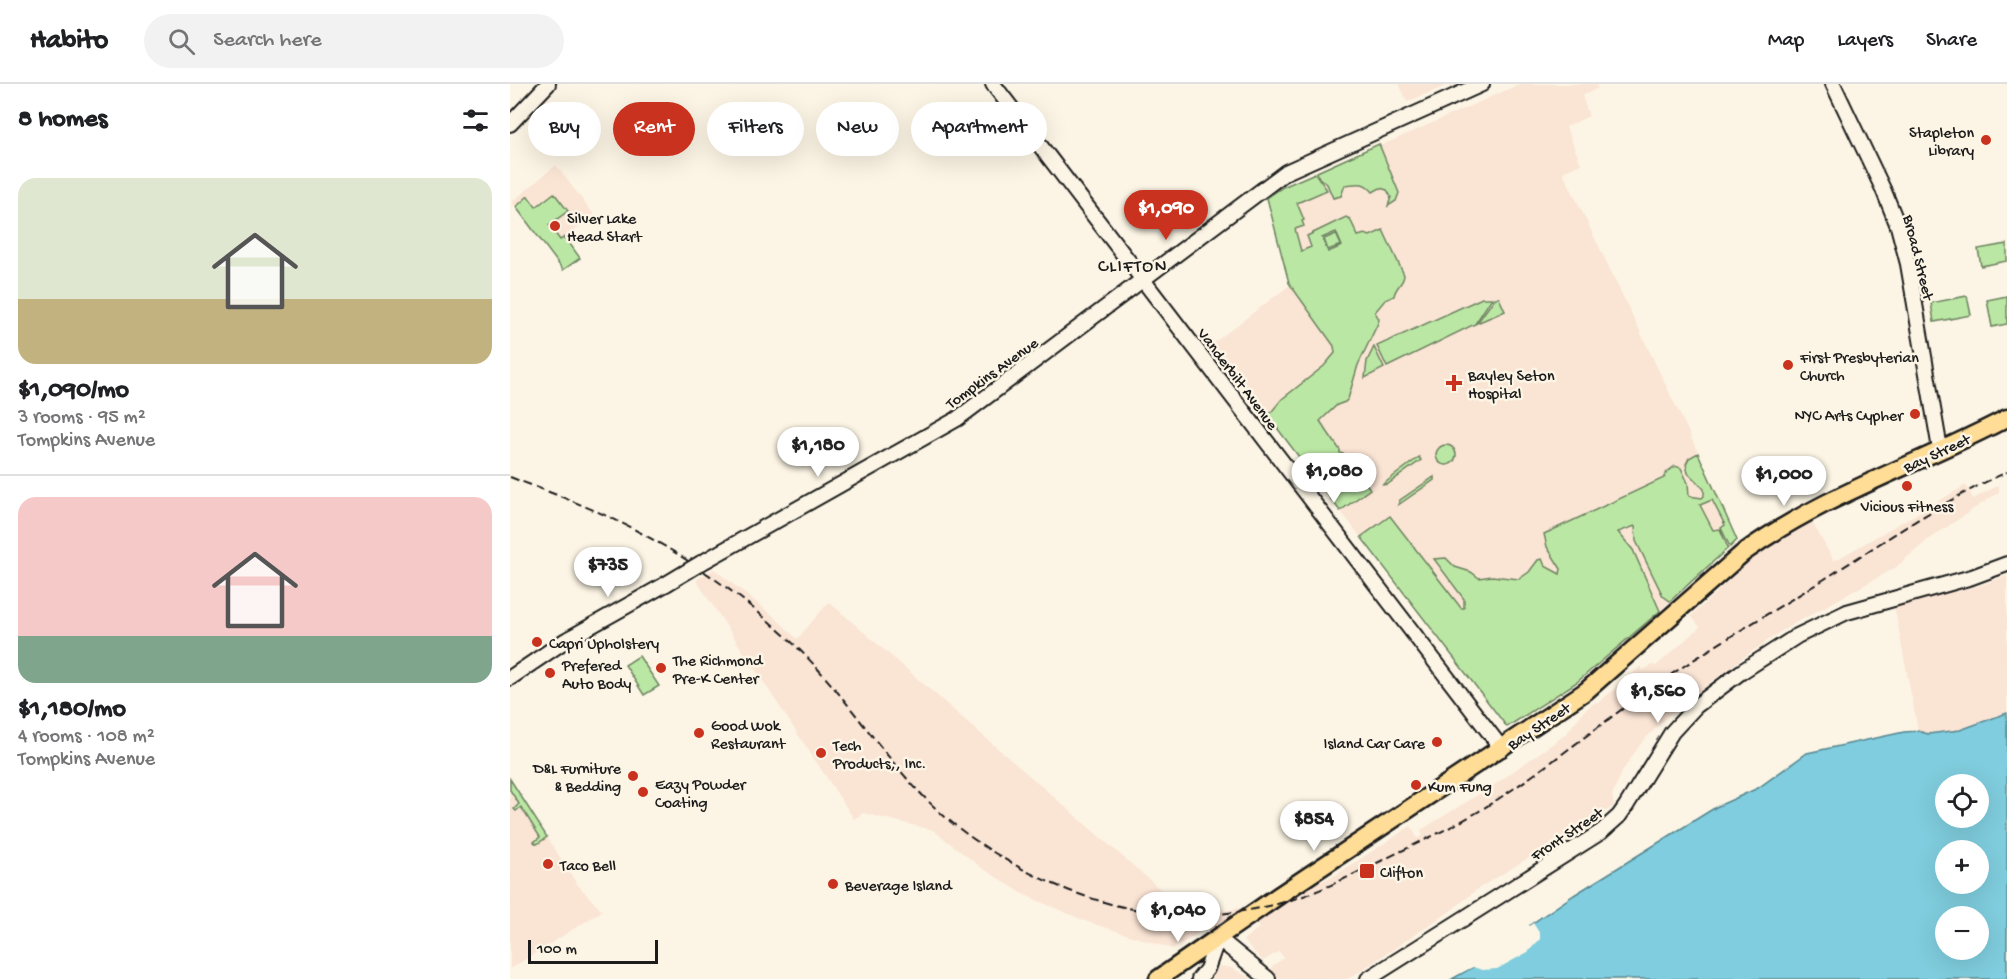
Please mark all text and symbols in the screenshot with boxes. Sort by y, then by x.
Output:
search box [144,14,564,68]
text: Habito [30,25,108,58]
icon: search [165,25,198,58]
text: Search here [213,28,322,54]
text: Map [1768,29,1804,54]
text: Layers [1837,29,1893,54]
text: Share [1926,29,1977,54]
chip: Buy [528,102,601,156]
chip: Rent [613,102,695,156]
chip: Filters [707,102,804,156]
chip: New [816,102,899,156]
chip: Apartment [911,102,1047,156]
icon: filters [459,104,492,137]
text: 8 homes [18,105,107,136]
place label: Stapleton Library [1909,125,1974,162]
marker: Stapleton Library [1979,133,1993,147]
pin: $1,090 [1117,190,1215,241]
text: $1,090 [1138,198,1194,221]
place label: Silver Lake Head Start [567,211,643,248]
street label: Broad Street [1897,212,1937,304]
icon: home [201,217,309,325]
marker: Silver Lake Head Start [548,219,562,233]
district label: CLIFTON [1098,257,1168,278]
street label: Vanderbilt Avenue [1191,325,1281,435]
street label: Tompkins Avenue [942,334,1044,415]
place label: First Presbyterian Church [1799,350,1919,387]
marker: First Presbyterian Church [1781,358,1795,372]
place label: Bayley Seton Hospital [1467,368,1555,405]
marker: Bayley Seton Hospital [1445,374,1463,392]
text: $1,090/mo [18,376,129,407]
text: 3 rooms · 95 m² [18,407,146,430]
marker: NYC Arts Cypher [1908,407,1922,421]
place label: NYC Arts Cypher [1794,408,1904,427]
pin: $1,180 [769,427,867,478]
text: Tompkins Avenue [18,430,155,453]
street label: Bay Street [1900,431,1975,479]
text: $1,180 [791,435,845,458]
pin: $1,080 [1285,453,1383,504]
pin: $1,000 [1735,456,1833,507]
text: $1,080 [1305,461,1363,484]
text: $1,000 [1755,464,1813,487]
marker: Vicious Fitness [1900,479,1914,493]
place label: Vicious Fitness [1860,499,1954,518]
icon: home [201,536,309,644]
pin: $735 [572,547,644,598]
text: $735 [588,555,628,578]
marker: Capri Upholstery [530,635,544,649]
place label: Capri Upholstery [549,636,659,655]
place label: The Richmond Pre-K Center [672,653,764,690]
place label: Prefered Auto Body [561,658,631,695]
marker: The Richmond Pre-K Center [654,661,668,675]
marker: Prefered Auto Body [543,666,557,680]
pin: $1,560 [1609,673,1707,724]
text: $1,560 [1630,681,1686,704]
text: $1,180/mo [18,695,126,726]
street label: Bay Street [1504,699,1576,756]
place label: Good Wok Restaurant [711,718,787,755]
text: 4 rooms · 108 m² [18,726,155,749]
marker: Good Wok Restaurant [692,726,706,740]
marker: Island Car Care [1430,735,1444,749]
place label: Island Car Care [1324,736,1426,755]
place label: Tech Products,, Inc. [832,738,926,775]
marker: Tech Products,, Inc. [814,746,828,760]
text: Tompkins Avenue [18,749,155,772]
place label: D&L Furniture & Bedding [532,761,622,798]
marker: D&L Furniture & Bedding [626,769,640,783]
map controls [1935,774,1989,960]
button: locate [1935,774,1989,828]
place label: Eazy Powder Coating [655,777,747,814]
marker: Kum Fung [1409,778,1423,792]
place label: Kum Fung [1428,779,1492,798]
marker: Eazy Powder Coating [636,785,650,799]
pin: $854 [1278,801,1350,852]
street label: Front Street [1528,804,1609,867]
text: $854 [1294,809,1334,832]
button: + [1935,840,1989,894]
marker: Taco Bell [541,857,555,871]
place label: Taco Bell [559,858,616,877]
marker: Clifton [1358,862,1376,880]
place label: Clifton [1380,865,1423,884]
marker: Beverage Island [826,877,840,891]
place label: Beverage Island [844,878,953,897]
pin: $1,040 [1129,892,1227,943]
text: $1,040 [1150,900,1206,923]
button: − [1935,906,1989,960]
scale bar [528,937,658,964]
text: 100 m [537,941,577,960]

